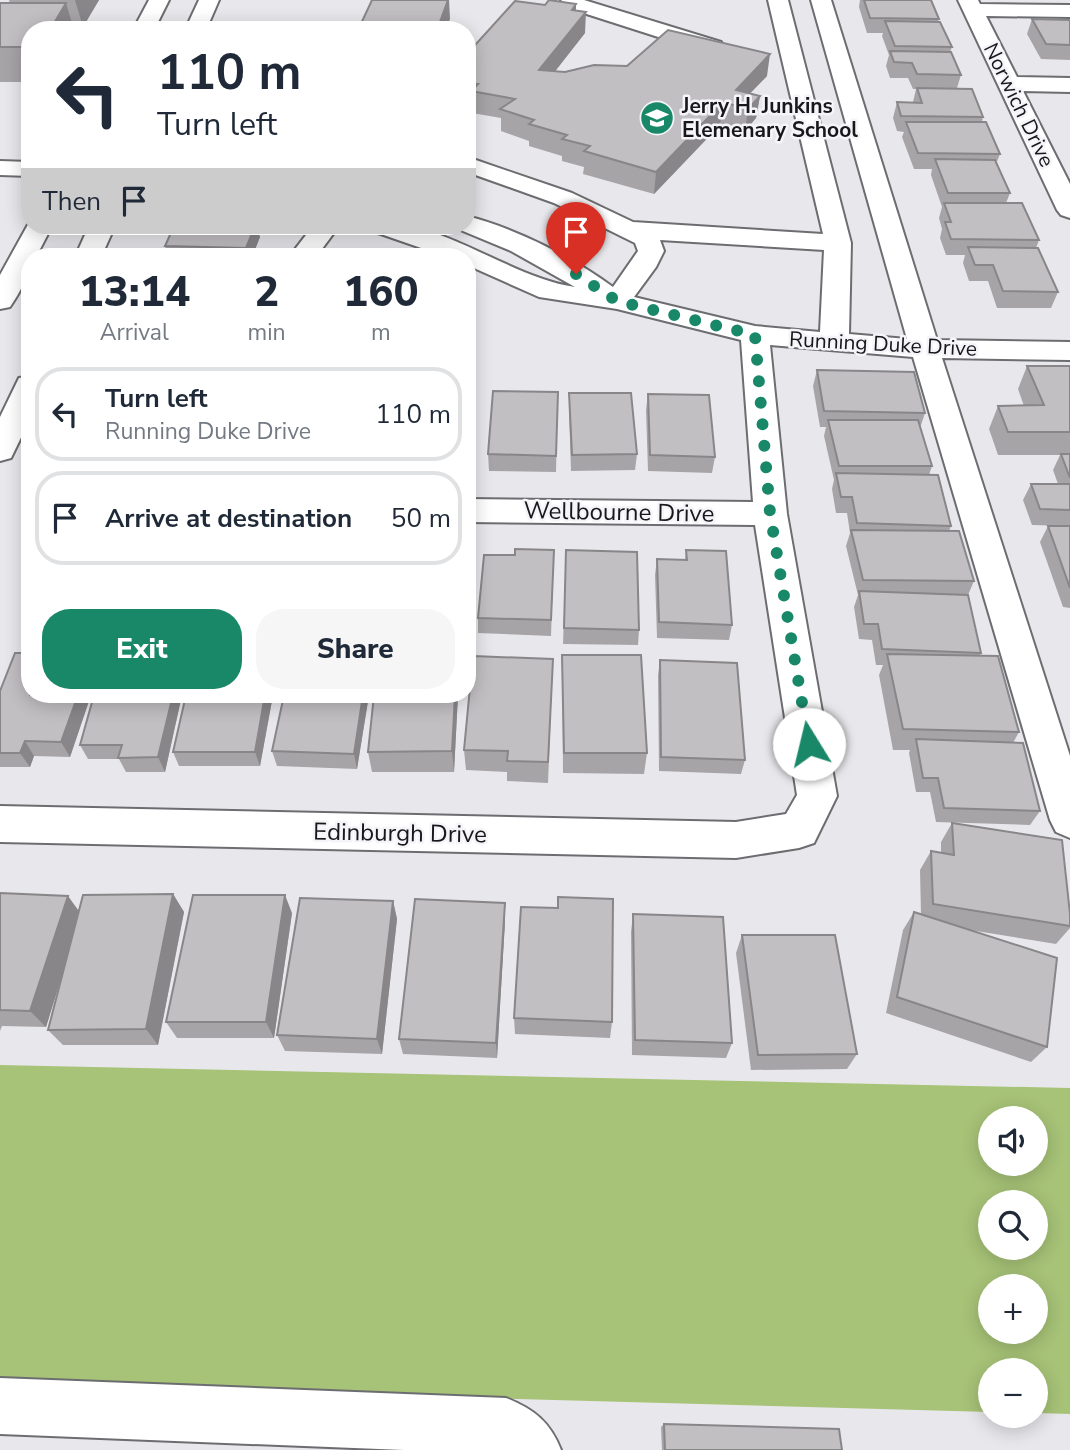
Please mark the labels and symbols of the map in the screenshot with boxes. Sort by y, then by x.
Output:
street label: Norwich Drive [977,38,1061,172]
place label: Jerry H. Junkins Elemenary School [681,92,858,144]
school or university icon: Jerry H. Junkins Elemenary School [638,99,676,137]
pin [546,202,606,274]
street label: Running Duke Drive [788,325,978,363]
street label: Wellbourne Drive [523,494,715,530]
position arrow [772,707,846,781]
street label: Edinburgh Drive [313,815,487,851]

